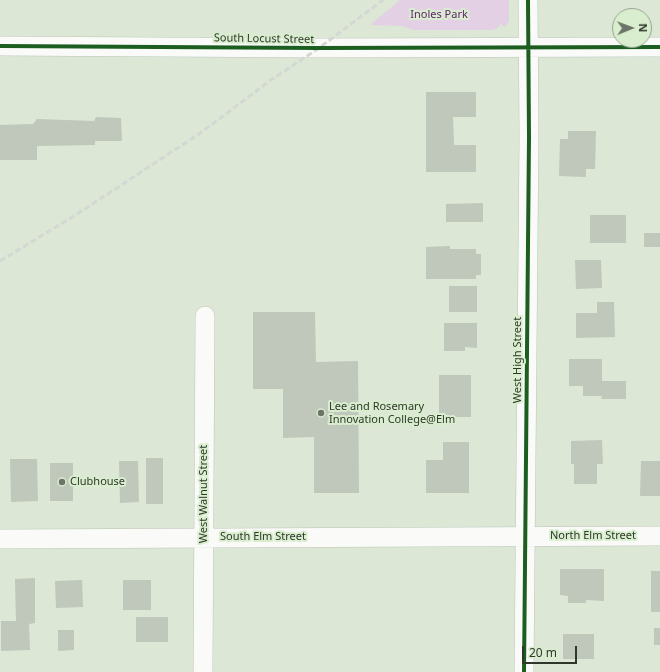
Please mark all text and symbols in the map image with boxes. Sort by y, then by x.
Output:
park label: Inoles Park [410,8,468,22]
north arrow [612,8,652,48]
text: N [636,23,651,32]
street label: South Locust Street [214,32,314,46]
street label: West High Street [511,317,525,403]
place label: Lee and Rosemary Innovation College@Elm [329,400,455,426]
marker: Lee and Rosemary Innovation College@Elm [316,408,326,418]
street label: West Walnut Street [197,445,211,543]
place label: Clubhouse [70,475,125,489]
marker: Clubhouse [57,477,67,487]
street label: North Elm Street [550,529,636,543]
street label: South Elm Street [220,530,306,544]
scale bar [524,638,579,664]
text: 20 m [529,644,557,661]

